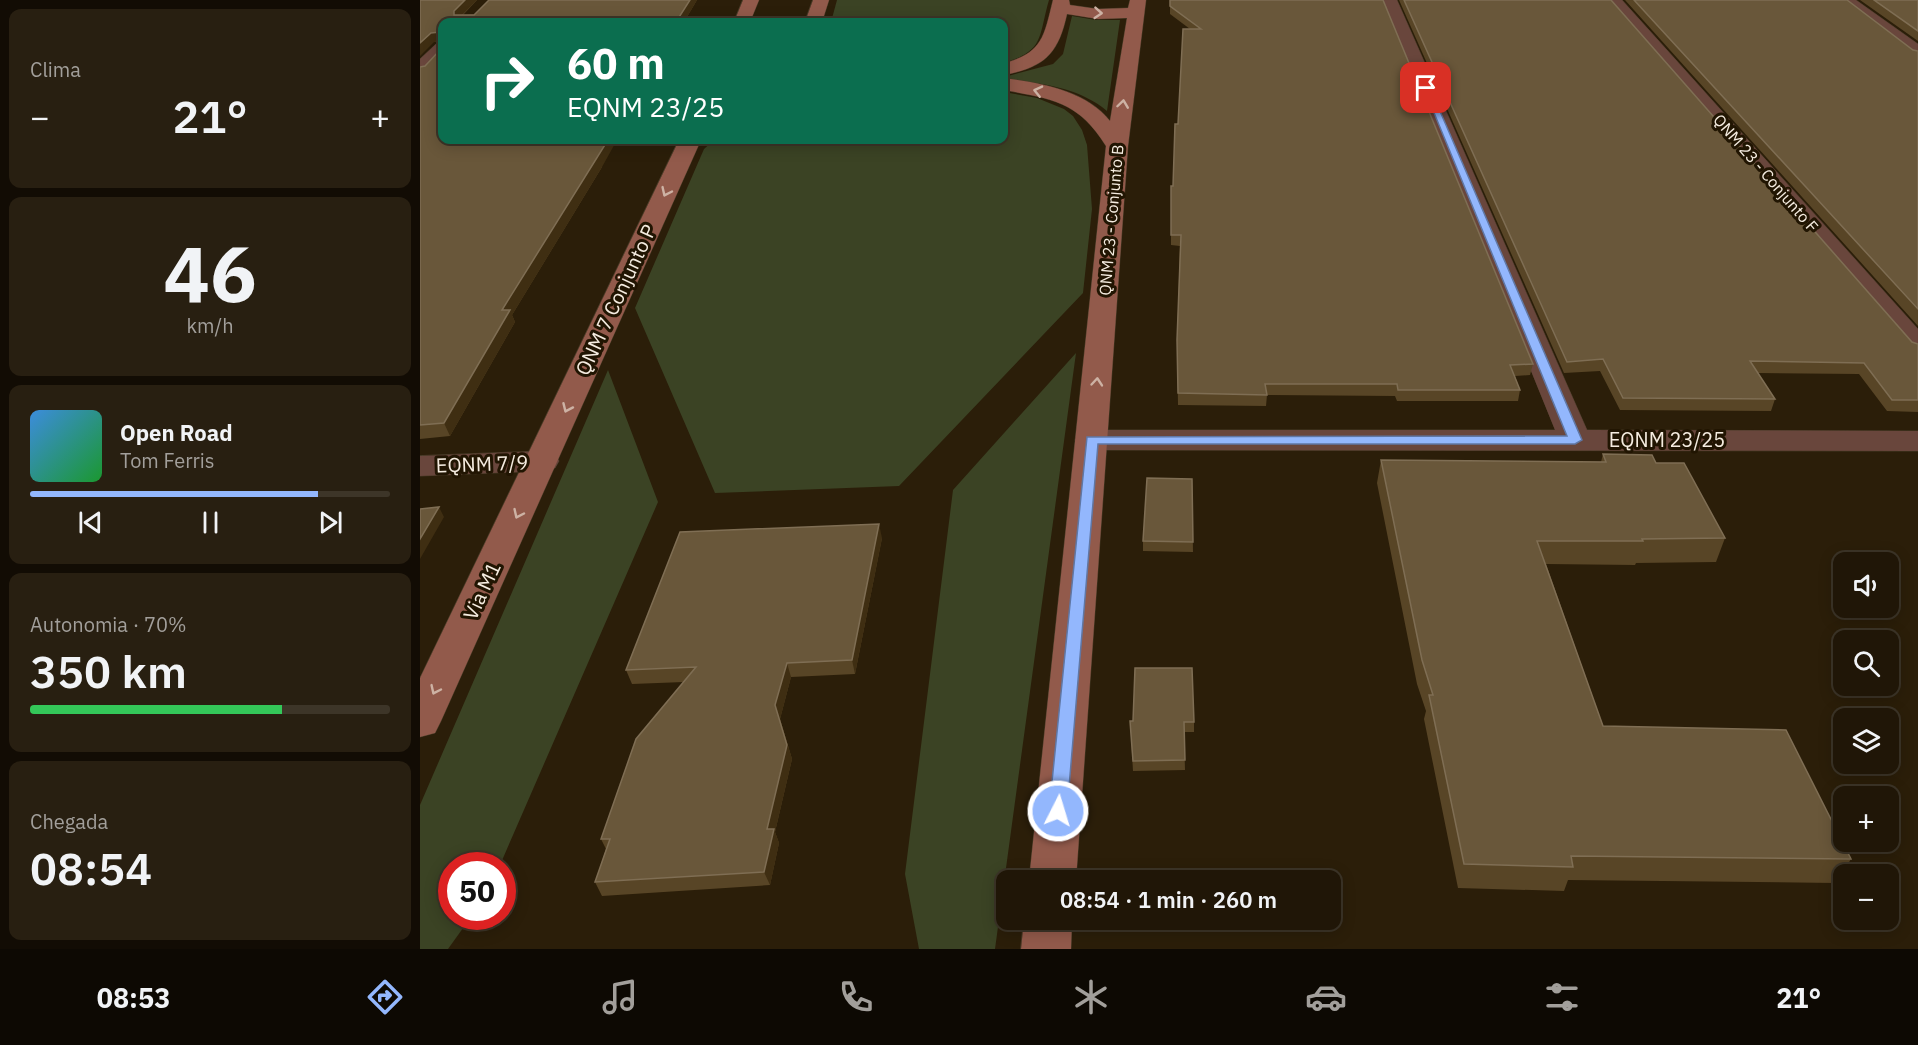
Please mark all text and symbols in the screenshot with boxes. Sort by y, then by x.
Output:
one-way arrow [1094,7,1103,20]
text: 60 m [567,36,665,91]
icon: right [468,42,546,120]
text: Clima [30,56,81,83]
pin [1400,62,1451,113]
icon: arrive [1409,71,1442,104]
one-way arrow [1033,85,1043,98]
text: 21° [172,87,248,145]
text: EQNM 23/25 [567,89,724,124]
text: − [30,95,50,138]
text: + [370,95,390,138]
one-way arrow [1117,100,1129,109]
street label: QNM 23 - Conjunto F [1709,110,1823,236]
street label: QNM 23 - Conjunto B [1094,144,1128,296]
one-way arrow [661,186,673,197]
street label: QNM 7 Conjunto P [569,220,662,380]
text: 46 [163,222,257,323]
text: km/h [186,312,234,339]
one-way arrow [1090,377,1103,386]
one-way arrow [562,401,574,412]
text: Open Road [120,418,233,447]
street label: EQNM 23/25 [1609,426,1725,453]
text: Tom Ferris [120,447,215,474]
street label: EQNM 7/9 [435,448,529,479]
icon: previous [74,506,107,539]
icon: pause [194,506,227,539]
icon: next [314,506,347,539]
one-way arrow [514,507,526,518]
map controls [1833,552,1899,930]
button: sound [1833,552,1899,618]
street label: Via M1 [456,558,507,624]
text: Autonomia · 70% [30,611,187,638]
button: search [1833,630,1899,696]
text: 350 km [30,642,187,700]
one-way arrow [430,684,442,695]
button: layers [1833,708,1899,774]
position arrow [1026,779,1090,843]
button: + [1833,786,1899,852]
text: Chegada [30,808,108,835]
text: 08:54 [30,839,152,897]
speed limit sign: 50 [438,852,516,930]
button: − [1833,864,1899,930]
text: 08:54 · 1 min · 260 m [1060,885,1277,914]
icon: directions [364,976,406,1018]
icon: music [599,976,641,1018]
icon: phone [835,976,877,1018]
icon: climate [1070,976,1112,1018]
icon: car [1305,976,1347,1018]
icon: filters [1541,976,1583,1018]
text: 08:53 [97,980,170,1015]
text: 21° [1776,980,1821,1015]

